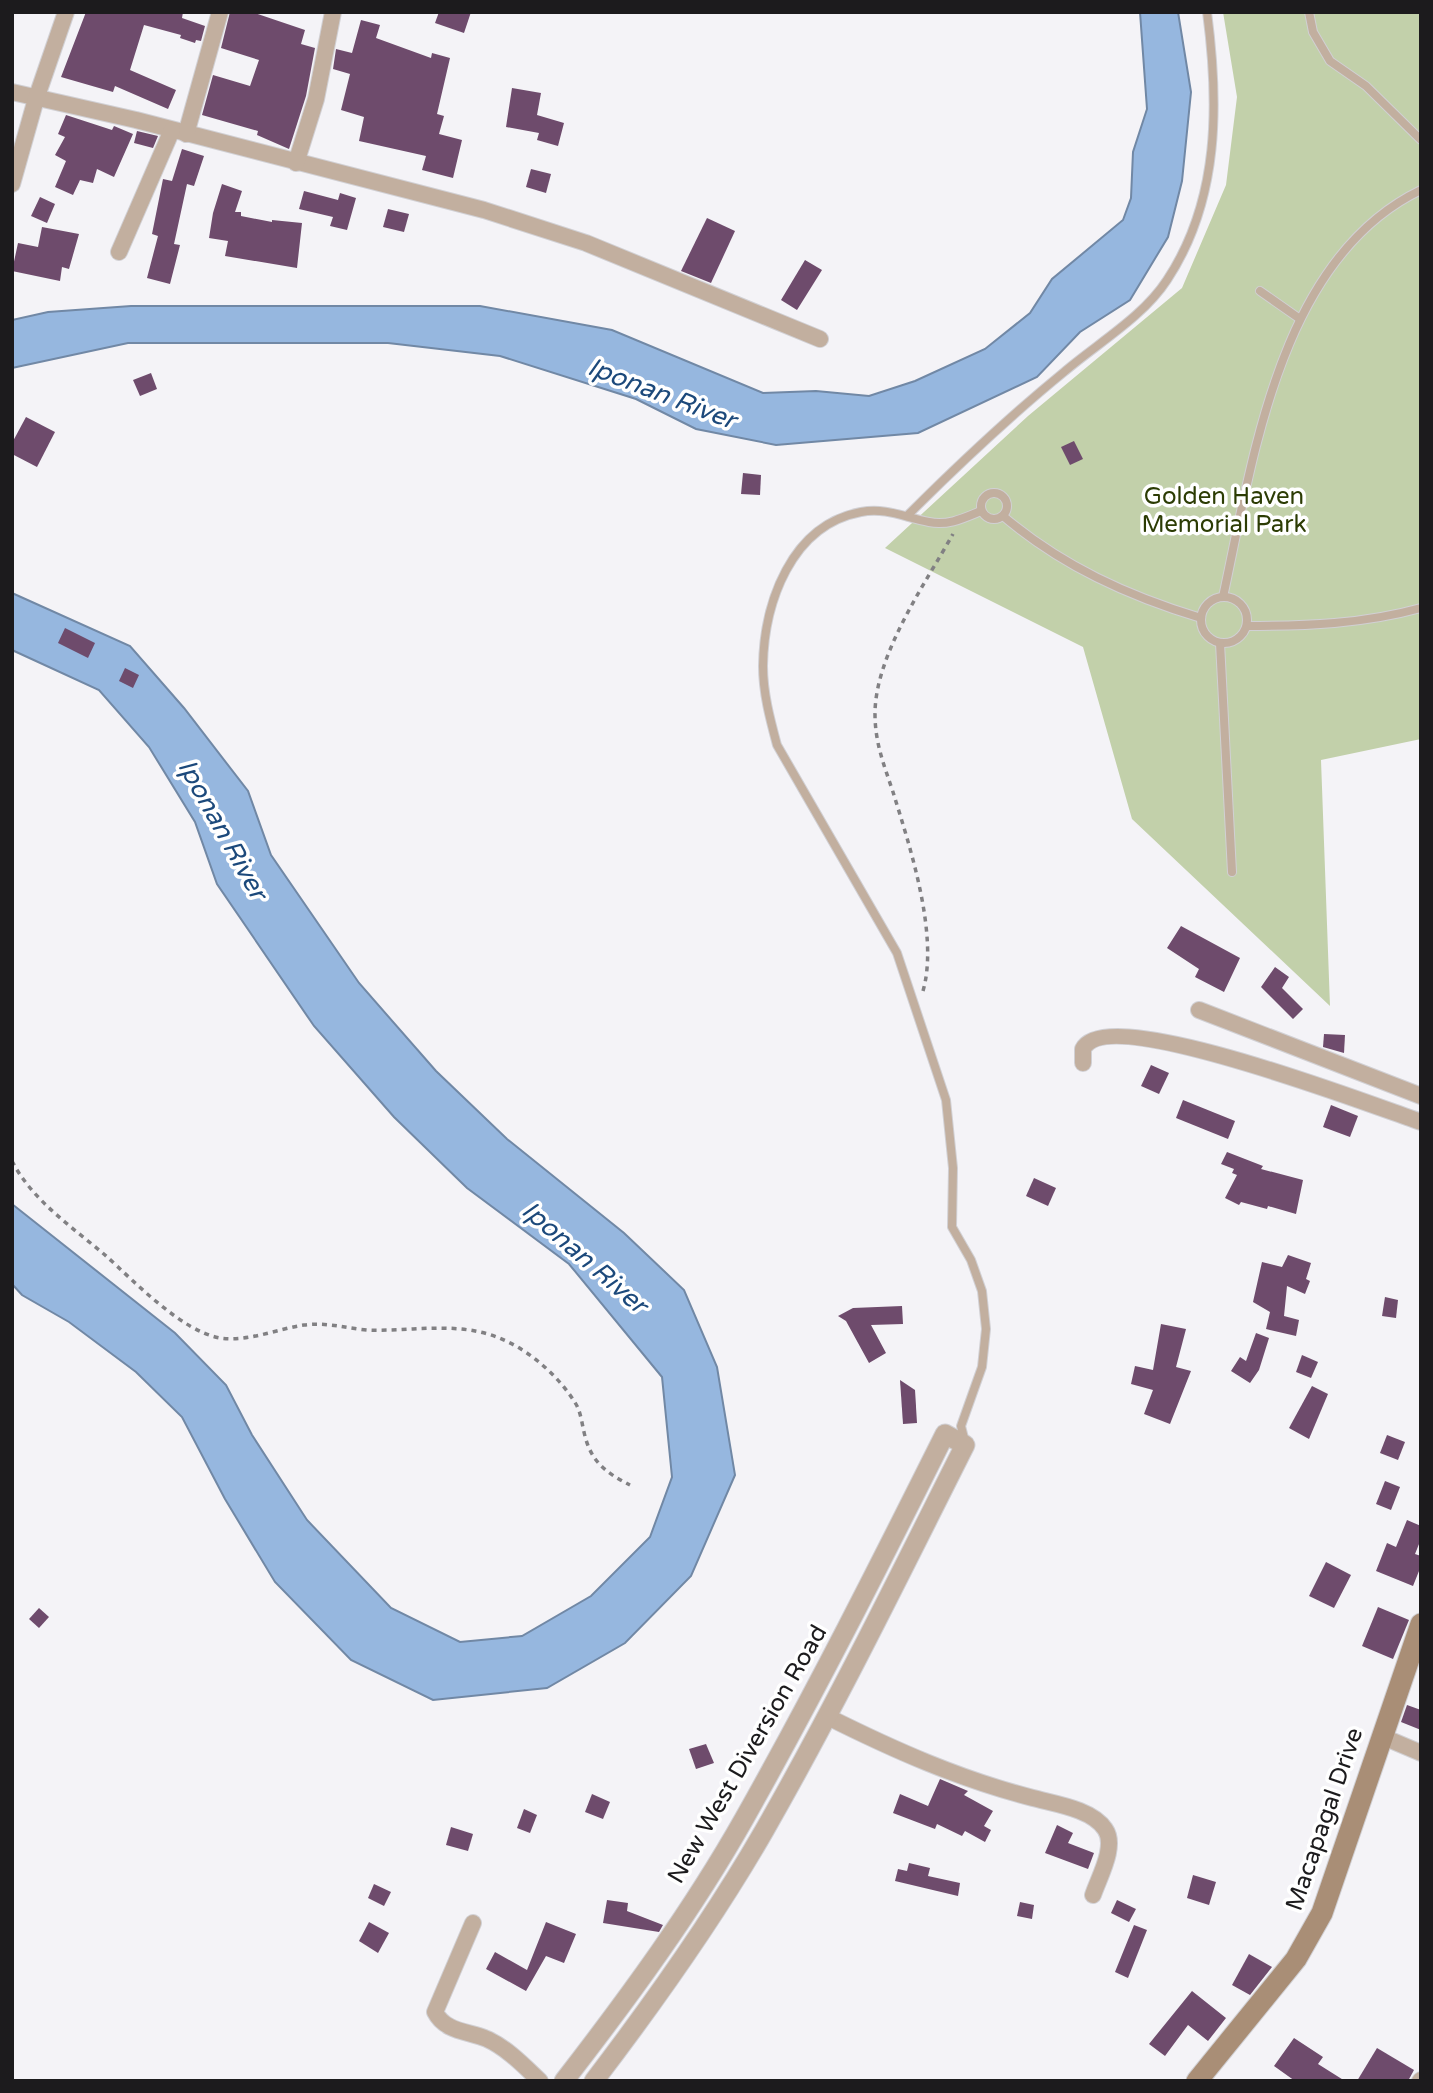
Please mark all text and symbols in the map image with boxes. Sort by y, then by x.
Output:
water label: Iponan River [584,351,743,437]
park label: Golden Haven Memorial Park [1141,482,1307,539]
water label: Iponan River [171,754,275,907]
water label: Iponan River [516,1195,656,1322]
street label: New West Diversion Road [661,1620,833,1889]
street label: Macapagal Drive [1280,1724,1369,1914]

